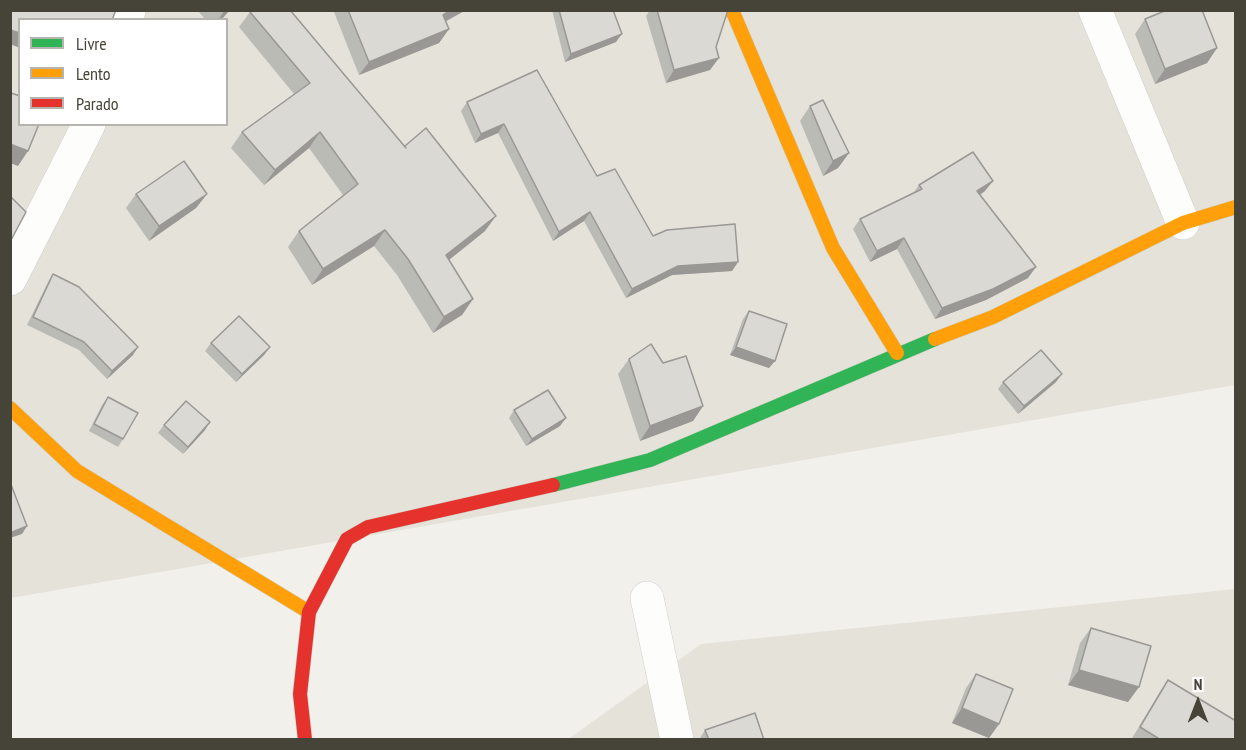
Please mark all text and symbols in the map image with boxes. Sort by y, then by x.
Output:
legend [18,18,228,126]
text: Livre [76,32,107,55]
text: Lento [76,62,111,85]
text: Parado [76,92,119,115]
north arrow [1168,672,1228,732]
text: N [1194,674,1202,694]

